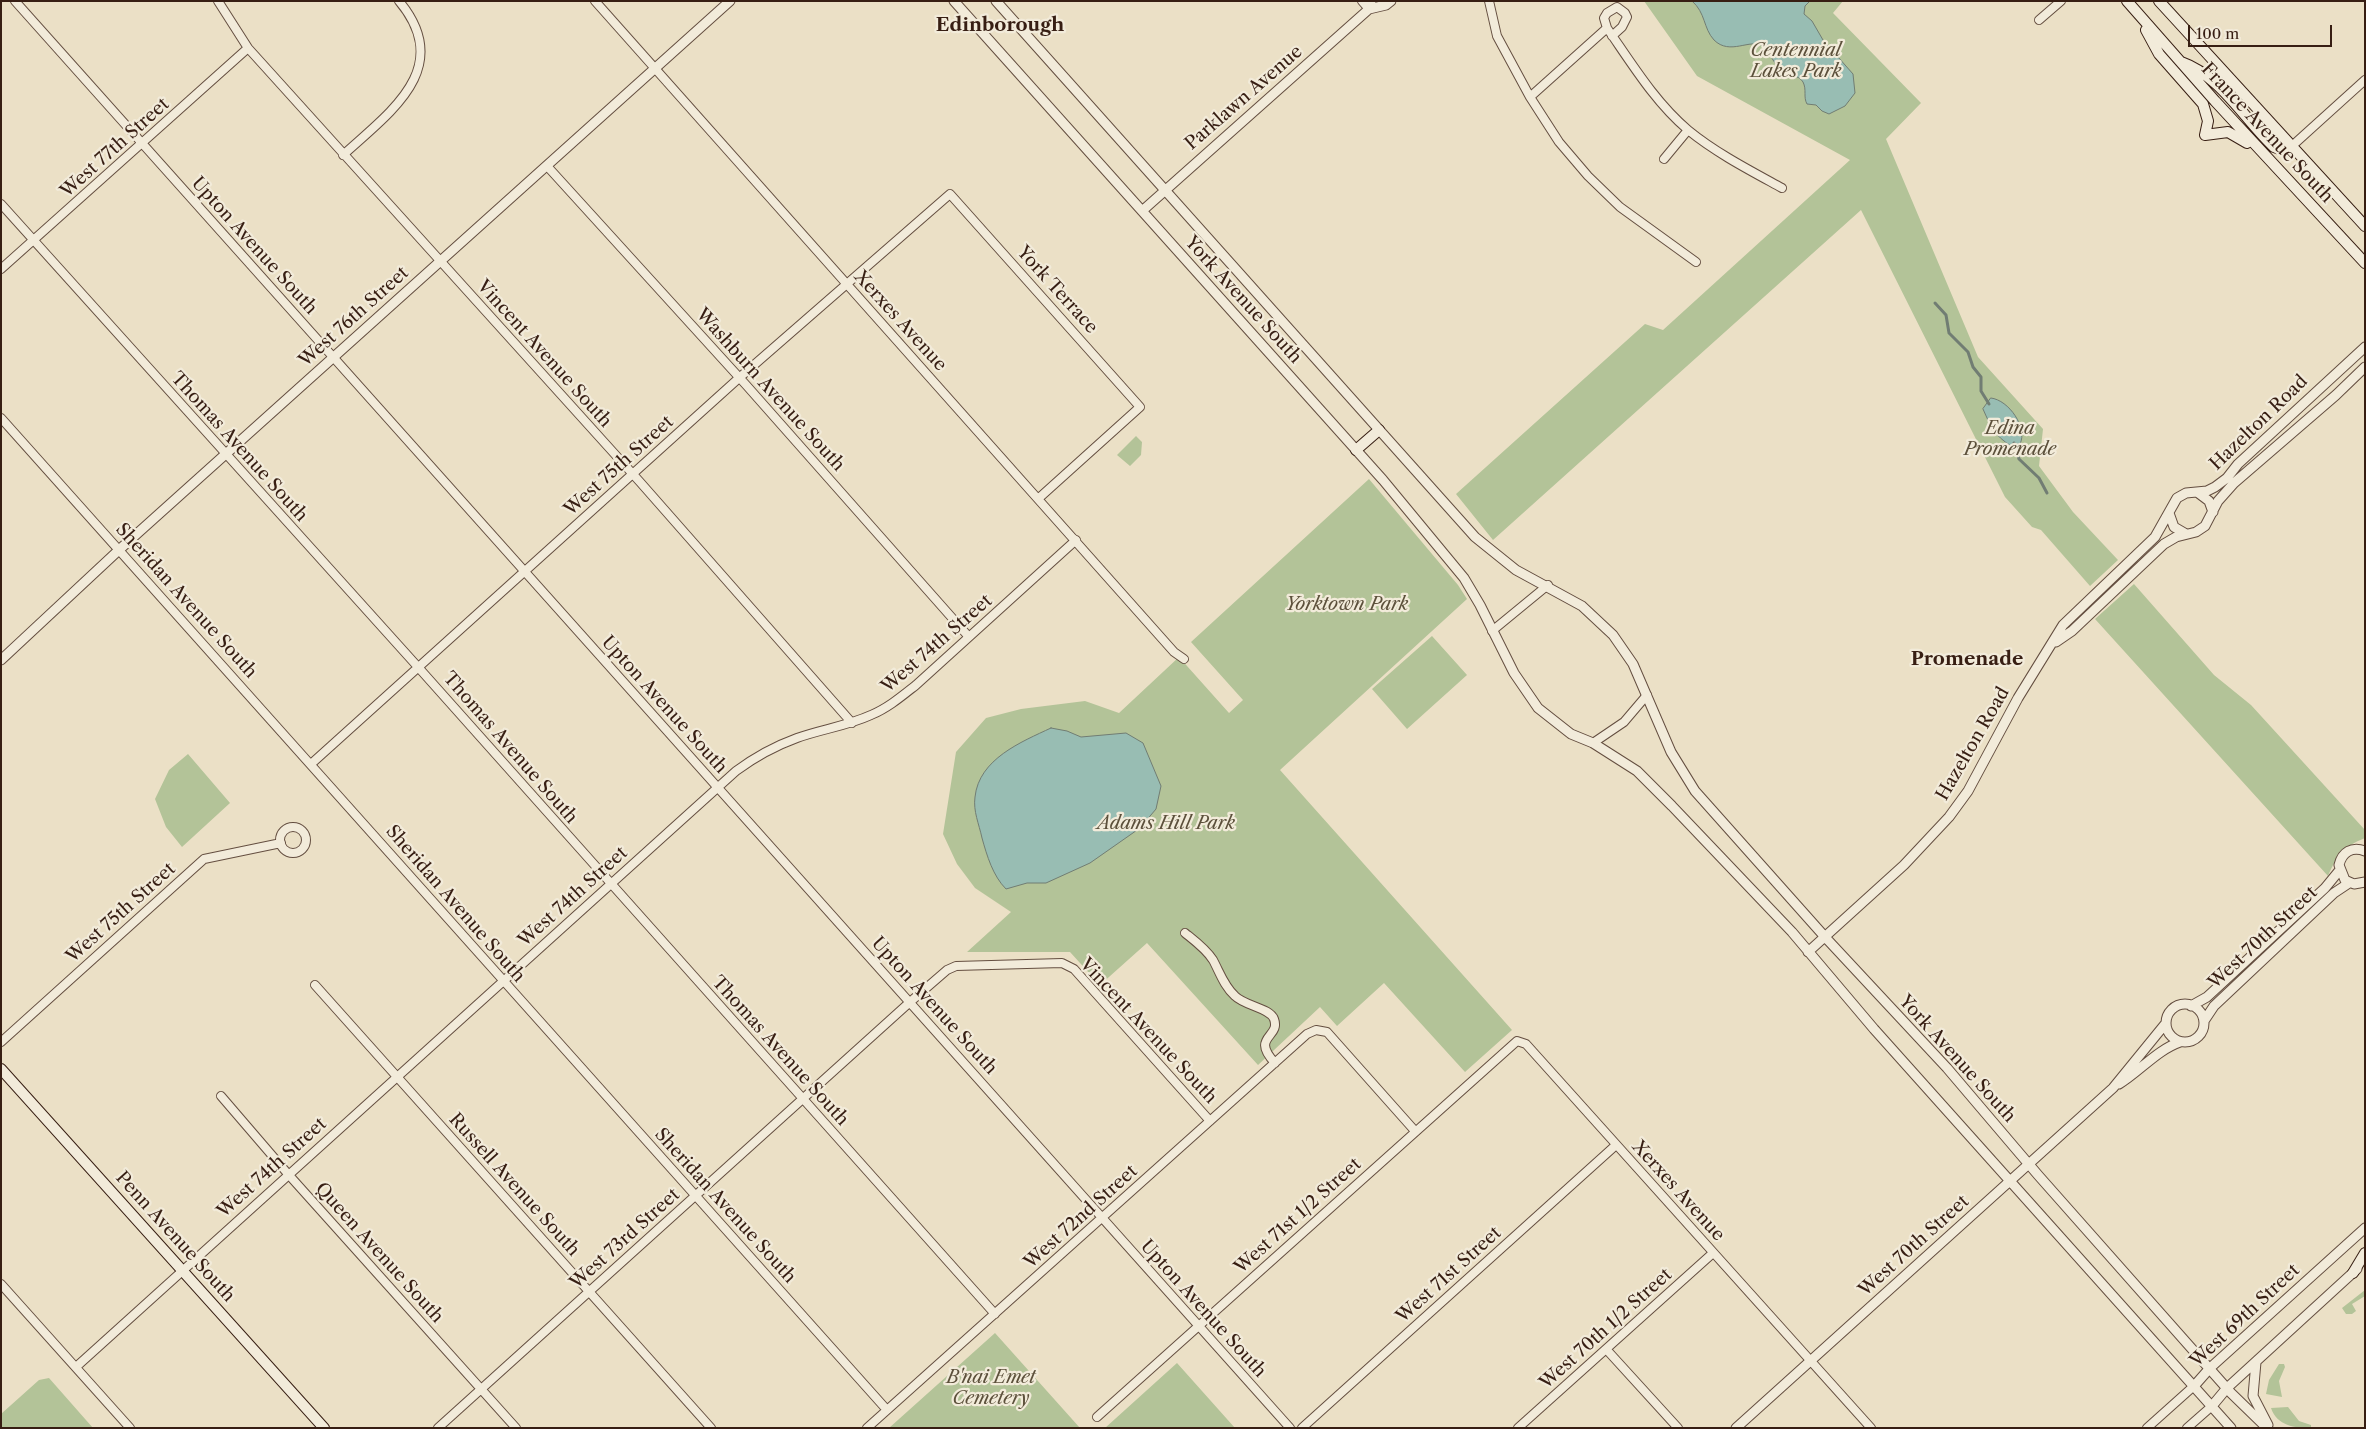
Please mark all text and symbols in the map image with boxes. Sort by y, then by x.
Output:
district label: Edinborough [936,15,1064,37]
scale bar [2191,15,2335,47]
text: 100 m [2196,24,2239,43]
park label: Centennial Lakes Park [1751,40,1841,82]
street label: Parklawn Avenue [1181,41,1307,155]
street label: France Avenue South [2197,59,2337,207]
street label: West 77th Street [56,94,174,202]
street label: Upton Avenue South [187,173,321,319]
street label: York Avenue South [1180,232,1306,368]
street label: York Terrace [1012,242,1102,338]
street label: West 76th Street [295,262,413,372]
street label: Xerxes Avenue [849,266,951,376]
street label: Vincent Avenue South [472,276,616,432]
street label: Washburn Avenue South [691,304,849,476]
street label: Thomas Avenue South [166,368,312,526]
street label: Hazelton Road [2206,371,2312,475]
street label: West 75th Street [560,411,678,521]
park label: Edina Promenade [1964,418,2056,460]
street label: Sheridan Avenue South [111,519,261,683]
street label: West 74th Street [877,590,997,698]
park label: Yorktown Park [1286,594,1408,616]
street label: Upton Avenue South [597,632,731,778]
district label: Promenade [1911,649,2023,671]
street label: Thomas Avenue South [438,668,582,828]
street label: Hazelton Road [1932,683,2014,805]
park label: Adams Hill Park [1097,813,1235,835]
street label: Sheridan Avenue South [381,821,529,987]
street label: West 74th Street [514,842,632,952]
street label: West 75th Street [62,858,180,968]
street label: West 70th Street [2204,882,2322,994]
street label: Upton Avenue South [867,933,1001,1079]
street label: Vincent Avenue South [1075,954,1221,1108]
street label: Thomas Avenue South [707,972,853,1130]
street label: York Avenue South [1894,991,2020,1127]
street label: Russell Avenue South [444,1109,584,1261]
street label: West 74th Street [213,1113,331,1223]
street label: Sheridan Avenue South [650,1124,800,1288]
street label: Xerxes Avenue [1627,1136,1729,1246]
street label: West 71st 1/2 Street [1230,1154,1366,1278]
street label: West 72nd Street [1020,1161,1142,1273]
street label: Penn Avenue South [111,1167,239,1307]
street label: Queen Avenue South [310,1178,448,1328]
street label: West 73rd Street [566,1184,684,1294]
street label: West 70th Street [1854,1191,1974,1301]
street label: West 71st Street [1392,1222,1506,1328]
street label: Upton Avenue South [1136,1236,1270,1382]
street label: West 69th Street [2186,1260,2304,1372]
street label: West 70th 1/2 Street [1536,1264,1676,1394]
park label: B'nai Emet Cemetery [946,1367,1036,1410]

